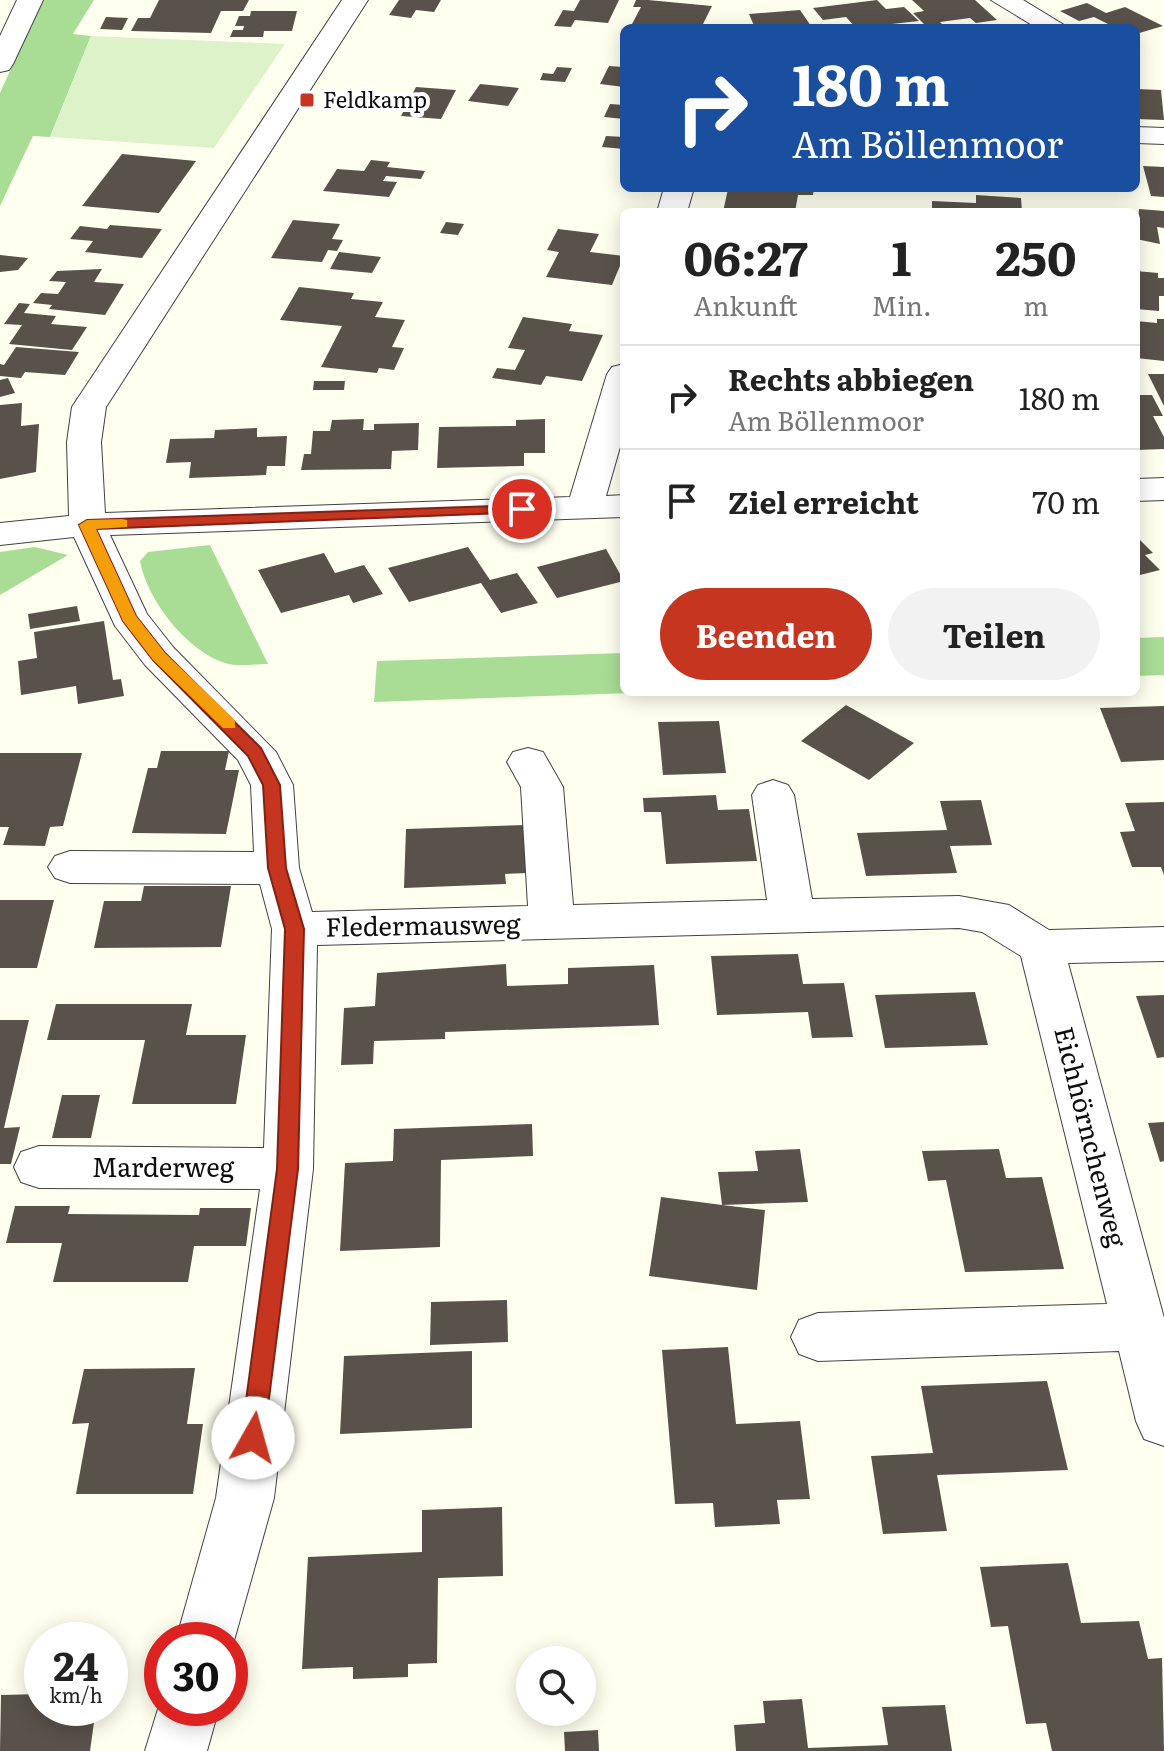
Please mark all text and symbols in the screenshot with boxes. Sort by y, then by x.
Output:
text: 180 m [792,40,950,123]
icon: right [660,56,764,160]
place label: Feldkamp [323,82,427,115]
marker: Feldkamp [298,91,316,109]
text: Am Böllenmoor [792,116,1063,169]
text: 06:27 [683,220,808,291]
text: 1 [892,220,911,291]
text: 250 [995,220,1077,291]
text: Ankunft [694,285,798,324]
text: Min. [871,285,932,324]
text: m [1023,285,1048,324]
text: Rechts abbiegen [728,356,974,400]
icon: right [660,375,704,419]
text: 180 m [1019,375,1100,419]
text: Am Böllenmoor [728,400,924,439]
pin [488,475,556,543]
icon: arrive [660,479,704,523]
text: Ziel erreicht [728,479,919,523]
text: 70 m [1032,479,1100,523]
icon: arrive [500,487,544,531]
button: Beenden [660,588,872,680]
button: Teilen [888,588,1100,680]
street label: Fledermausweg [325,902,521,945]
street label: Eichhörnchenweg [1046,1022,1139,1251]
street label: Marderweg [92,1146,235,1185]
position arrow [211,1396,295,1480]
speed limit sign: 30 [144,1622,248,1726]
text: 24 [53,1634,99,1693]
map controls [516,1646,596,1726]
button: search [516,1646,596,1726]
text: km/h [49,1679,103,1709]

